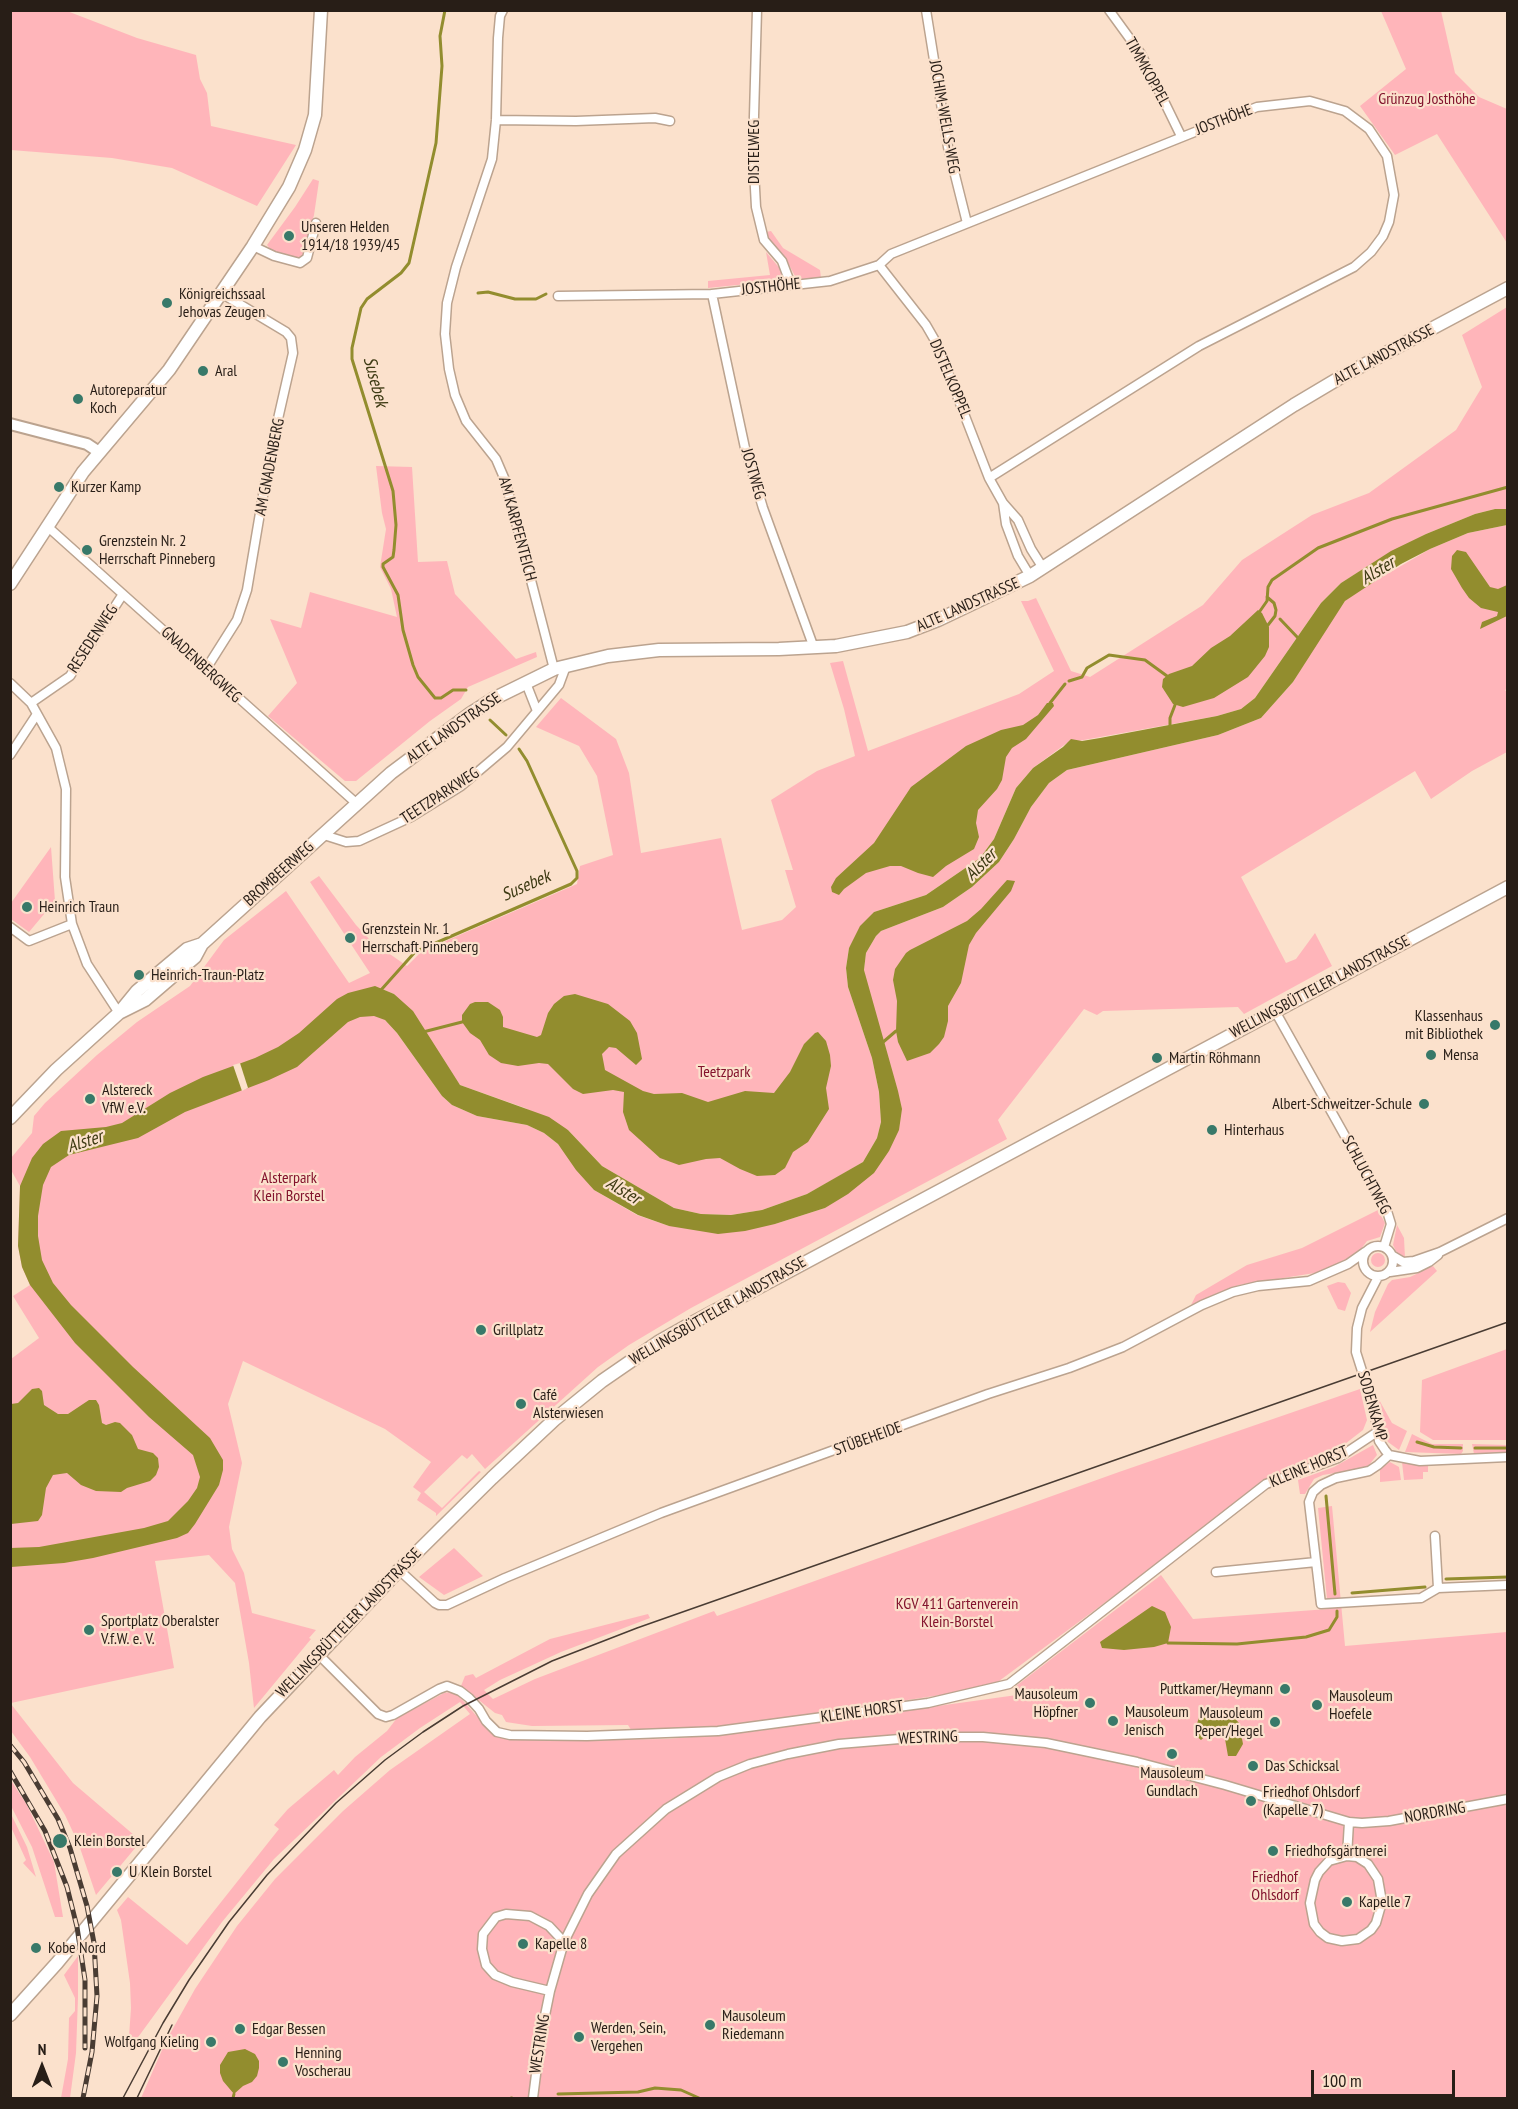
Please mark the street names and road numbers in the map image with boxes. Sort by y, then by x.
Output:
street label: TIMMKOPPEL [1120,34,1174,110]
street label: JOCHIM-WELLS-WEG [925,59,963,175]
street label: JOSTHÖHE [1193,100,1255,140]
street label: DISTELWEG [744,120,764,184]
street label: JOSTHÖHE [740,274,802,300]
street label: ALTE LANDSTRASSE [1331,321,1437,389]
street label: DISTELKOPPEL [925,337,975,421]
street label: AM GNADENBERG [251,417,289,517]
street label: JOSTWEG [737,446,769,502]
street label: AM KARPFENTEICH [494,475,540,583]
street label: ALTE LANDSTRASSE [913,574,1023,636]
street label: RESEDENWEG [64,601,122,677]
street label: GNADENBERGWEG [157,623,245,707]
street label: ALTE LANDSTRASSE [403,688,505,768]
street label: TEETZPARKWEG [397,764,483,828]
street label: BROMBEERWEG [240,838,318,910]
street label: WELLINGSBÜTTELER LANDSTRASSE [1227,931,1413,1043]
street label: SCHLUCHTWEG [1337,1132,1395,1218]
street label: WELLINGSBÜTTELER LANDSTRASSE [626,1253,810,1369]
street label: SODENKAMP [1353,1369,1391,1443]
street label: STÜBEHEIDE [831,1418,905,1460]
street label: KLEINE HORST [1267,1442,1351,1492]
street label: WELLINGSBÜTTELER LANDSTRASSE [272,1544,426,1702]
street label: KLEINE HORST [820,1697,904,1727]
street label: WESTRING [898,1727,958,1749]
street label: NORDRING [1403,1798,1467,1828]
street label: WESTRING [526,2013,554,2075]

